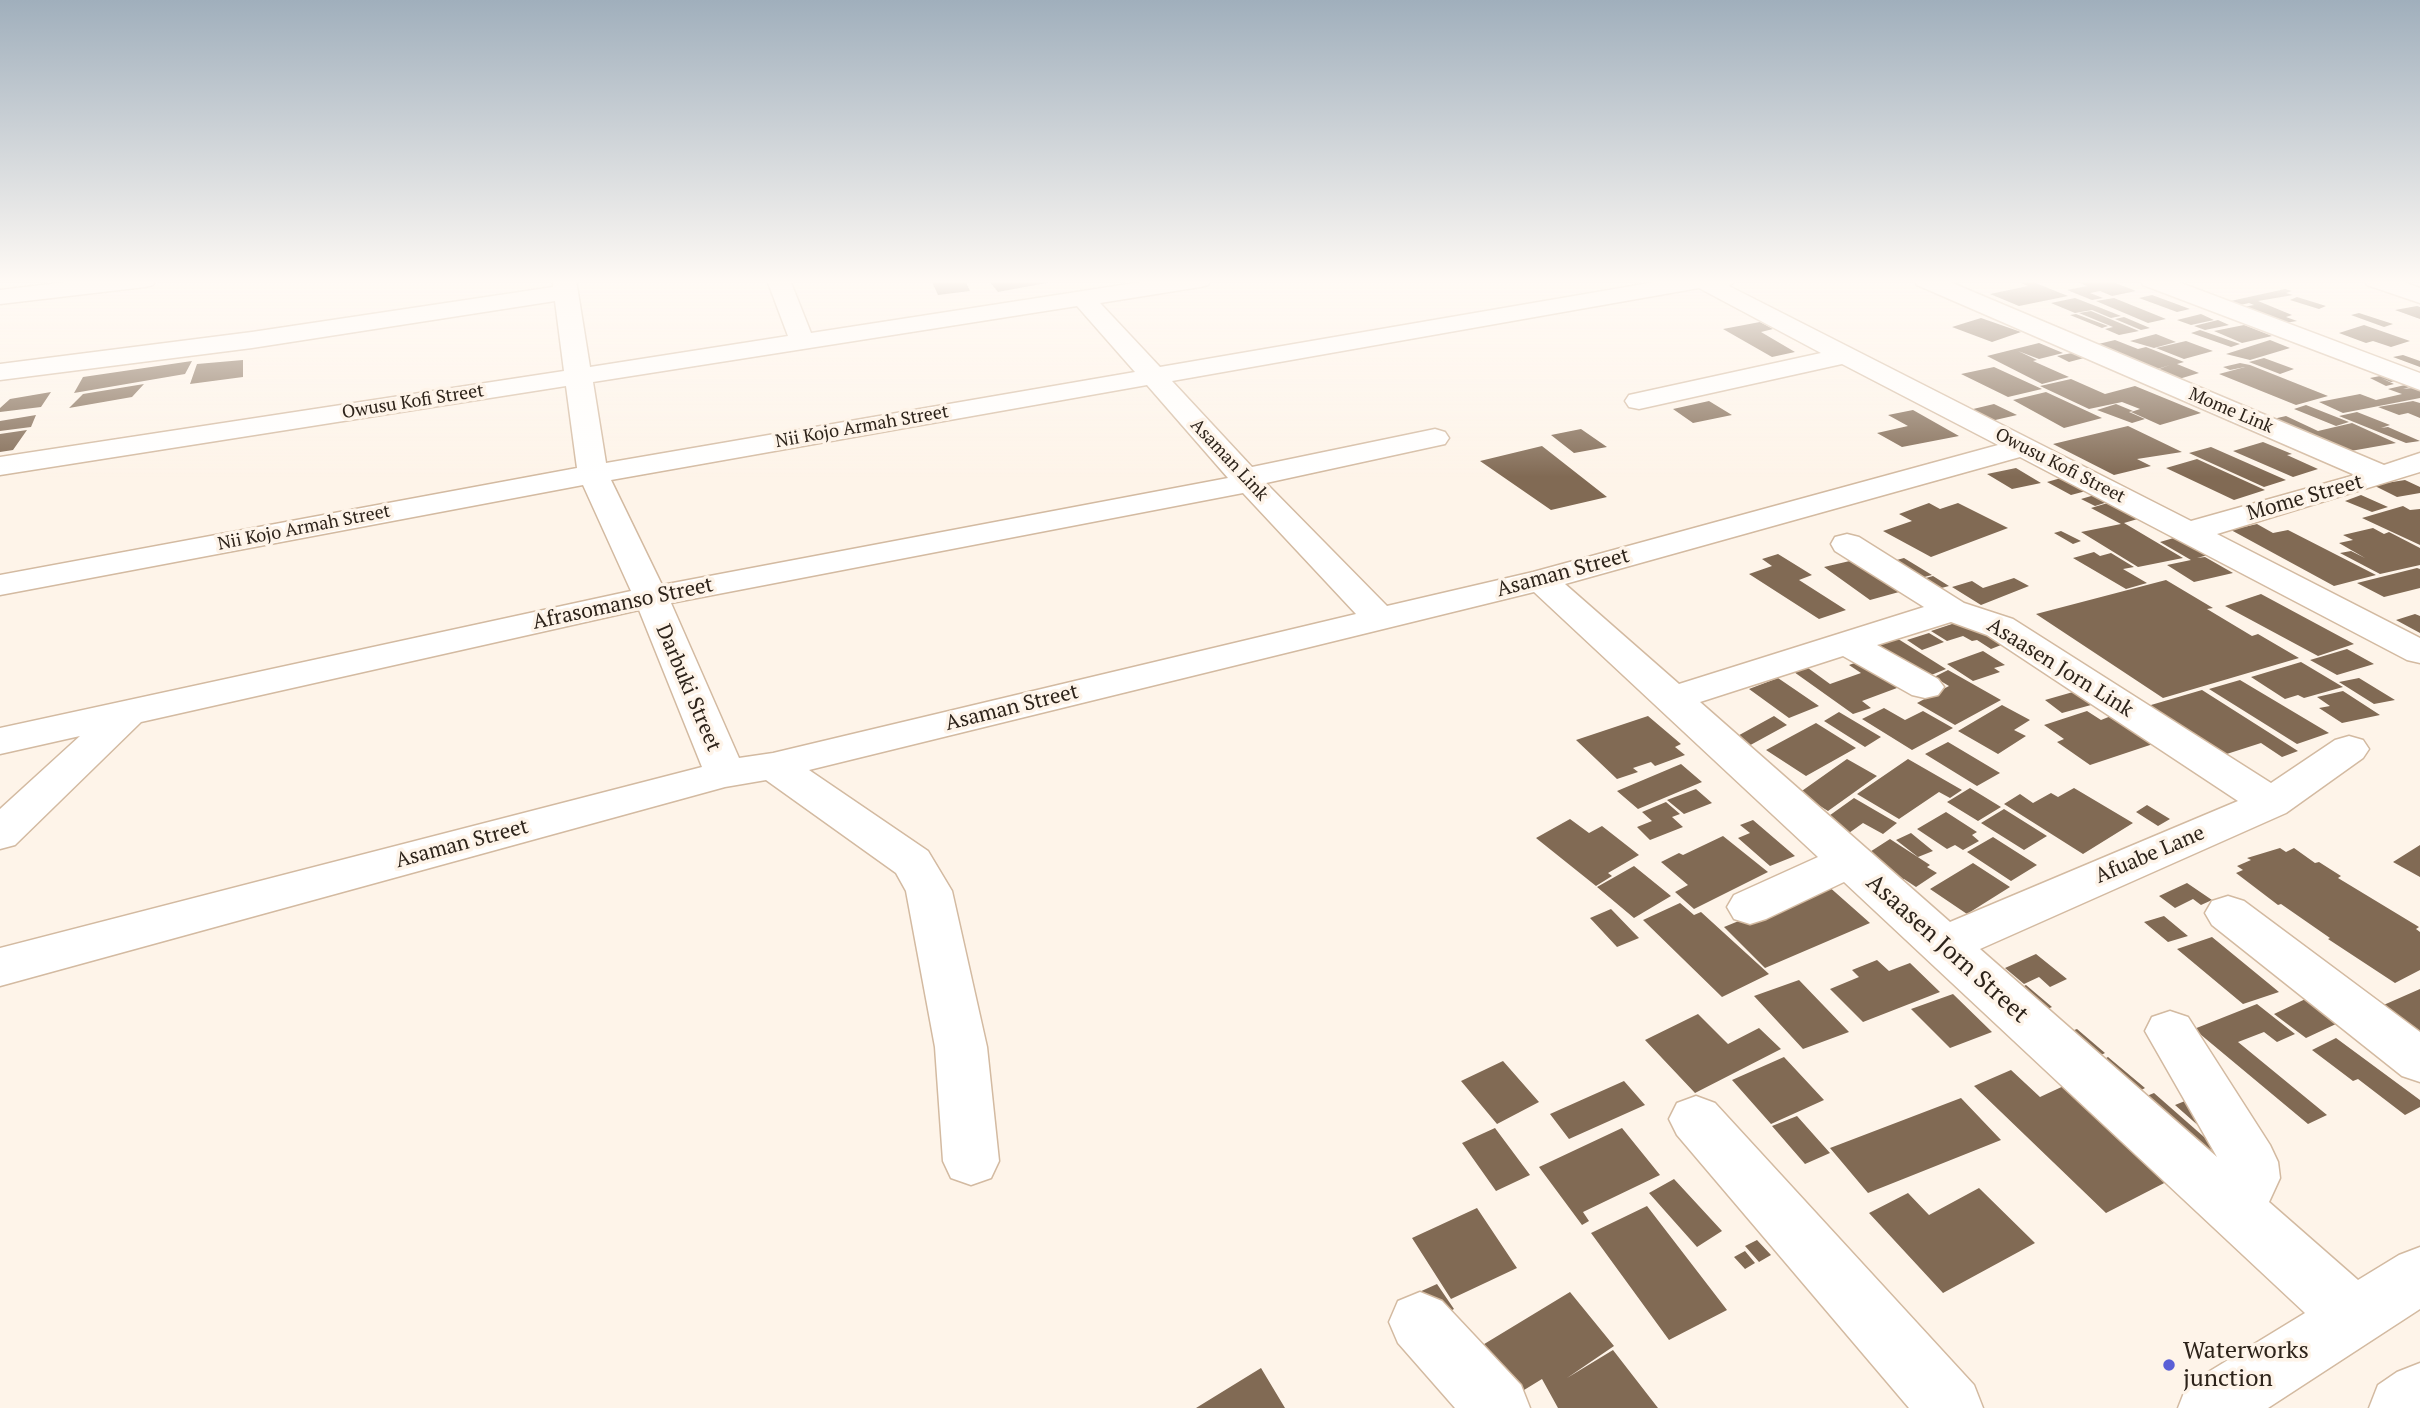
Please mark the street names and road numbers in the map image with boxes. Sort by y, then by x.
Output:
street label: Owusu Kofi Street [341,380,485,424]
street label: Mome Link [2185,384,2277,438]
street label: Nii Kojo Armah Street [774,401,950,453]
street label: Asaman Link [1186,415,1272,505]
street label: Owusu Kofi Street [1991,424,2129,508]
street label: Mome Street [2244,469,2366,527]
street label: Nii Kojo Armah Street [216,501,392,555]
street label: Asaman Street [1494,543,1632,603]
street label: Afrasomanso Street [530,573,716,635]
street label: Asaasen Jorn Link [1982,613,2138,723]
street label: Darbuki Street [650,621,726,755]
street label: Asaman Street [943,679,1081,737]
street label: Asaman Street [393,814,531,874]
street label: Afuabe Lane [2091,821,2209,889]
street label: Asaasen Jorn Street [1860,869,2034,1029]

